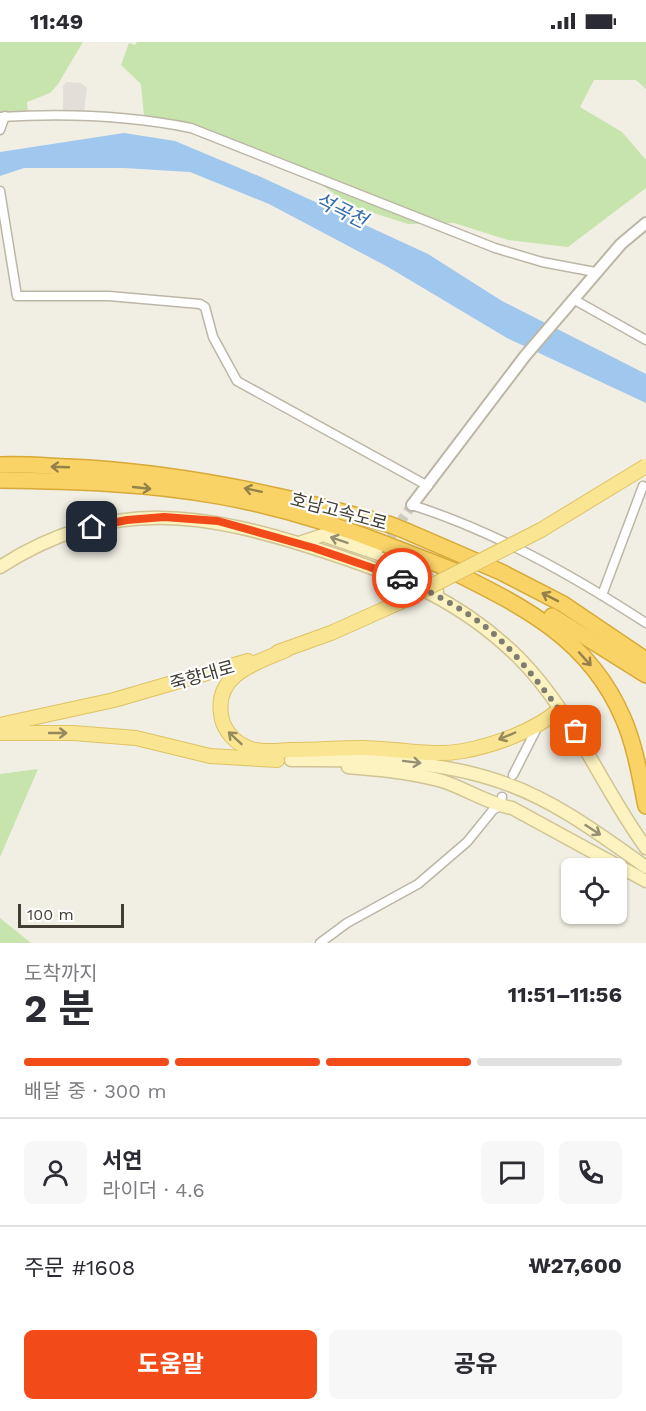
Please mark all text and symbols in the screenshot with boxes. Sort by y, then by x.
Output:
text: 11:49 [30,9,83,34]
water label: 석곡천 [311,187,373,234]
one-way arrow [50,461,70,472]
one-way arrow [132,483,152,494]
one-way arrow [244,483,263,495]
street label: 호남고속도로 [288,488,390,534]
pin [66,501,117,552]
icon: home [75,510,108,543]
one-way arrow [330,534,349,545]
courier [372,548,432,608]
icon: car [386,562,419,595]
one-way arrow [542,591,560,602]
one-way arrow [578,651,592,666]
street label: 죽향대로 [167,656,237,694]
pin [550,705,601,756]
icon: bag [559,714,592,747]
one-way arrow [48,727,68,739]
one-way arrow [228,731,243,745]
one-way arrow [499,731,517,743]
one-way arrow [402,757,421,768]
one-way arrow [584,824,601,836]
map controls [561,858,627,924]
button: locate [561,858,627,924]
scale bar [18,901,124,928]
text: 100 m [27,905,74,924]
text: 도착까지 [24,961,98,985]
text: 11:51–11:56 [508,982,622,1007]
text: 2 분 [24,986,94,1031]
text: 배달 중 · 300 m [24,1079,167,1103]
button: person [24,1141,87,1204]
button: chat [481,1141,544,1204]
button: phone [559,1141,622,1204]
text: 서연 [102,1148,142,1173]
text: 라이더 · 4.6 [102,1178,205,1202]
text: ₩27,600 [528,1253,622,1278]
text: 주문 #1608 [24,1255,135,1280]
button: 도움말 [24,1330,317,1399]
button: 공유 [329,1330,622,1399]

